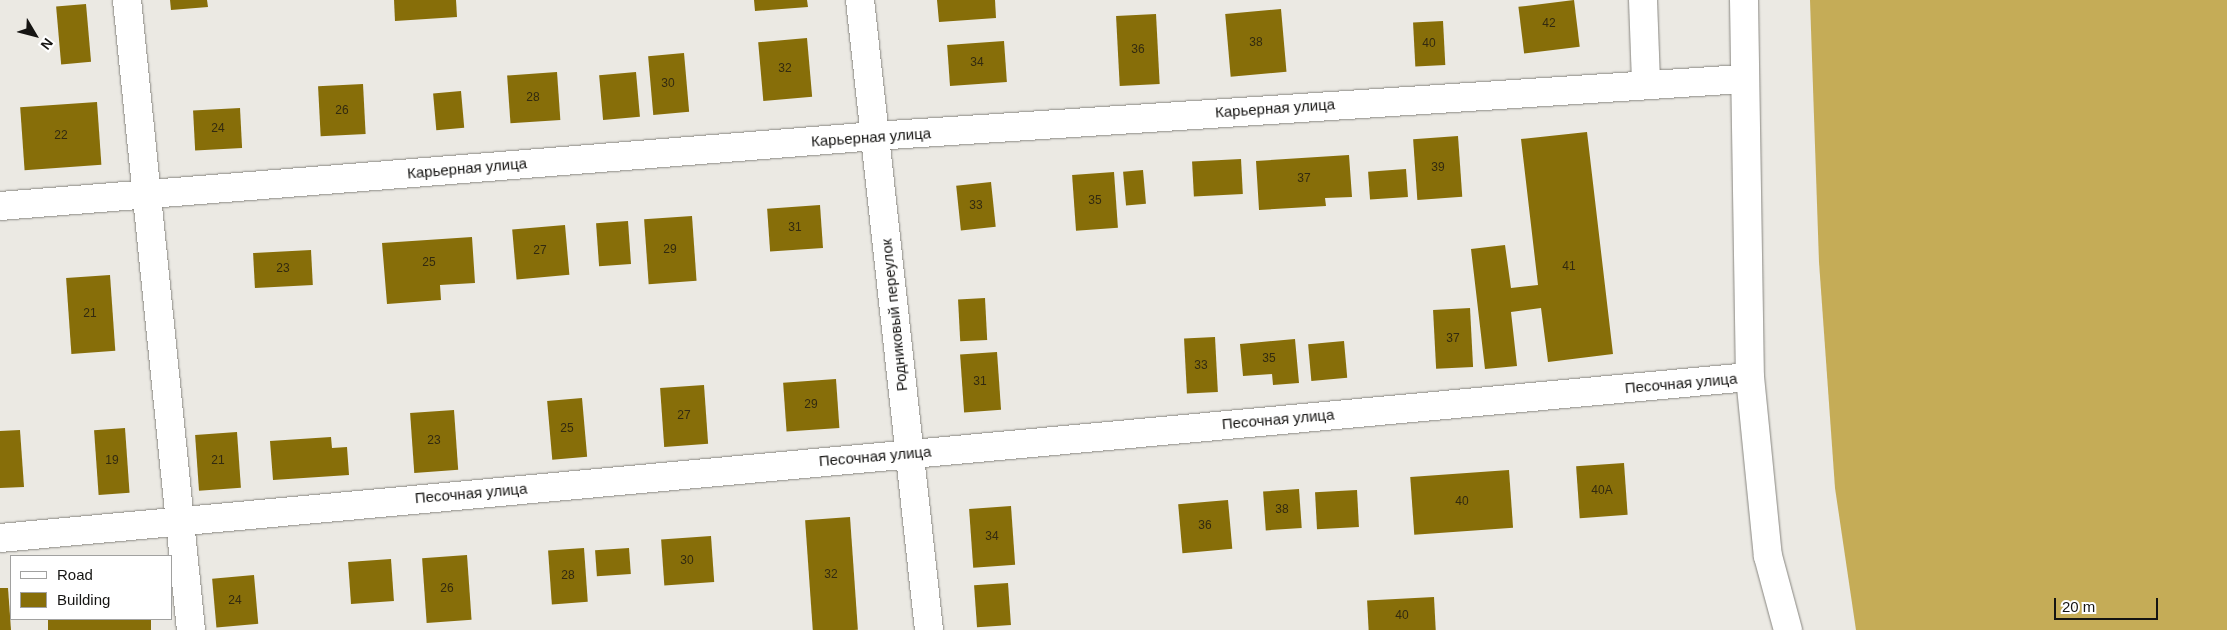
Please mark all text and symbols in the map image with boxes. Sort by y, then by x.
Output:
north arrow [10,10,60,60]
house number: 42 [1542,17,1556,31]
text: N [38,35,56,53]
house number: 38 [1249,36,1263,50]
house number: 40 [1422,37,1436,51]
house number: 36 [1131,43,1145,57]
house number: 34 [970,56,984,70]
house number: 32 [778,62,792,76]
house number: 30 [661,77,675,91]
house number: 28 [526,91,540,105]
street label: Карьерная улица [1214,95,1336,121]
house number: 26 [335,104,349,118]
house number: 24 [211,122,225,136]
street label: Карьерная улица [810,124,932,150]
house number: 22 [54,129,68,143]
street label: Карьерная улица [406,154,528,182]
house number: 39 [1431,161,1445,175]
house number: 37 [1297,172,1311,186]
house number: 35 [1088,194,1102,208]
house number: 33 [969,199,983,213]
house number: 31 [788,221,802,235]
street label: Родниковый переулок [877,238,911,392]
house number: 29 [663,243,677,257]
house number: 27 [533,244,547,258]
house number: 25 [422,256,436,270]
house number: 41 [1562,260,1576,274]
house number: 23 [276,262,290,276]
house number: 21 [83,307,97,321]
house number: 37 [1446,332,1460,346]
house number: 35 [1262,352,1276,366]
house number: 33 [1194,359,1208,373]
street label: Песочная улица [1624,369,1738,397]
house number: 31 [973,375,987,389]
house number: 29 [804,398,818,412]
street label: Песочная улица [1221,405,1335,433]
house number: 27 [677,409,691,423]
house number: 25 [560,422,574,436]
house number: 23 [427,434,441,448]
street label: Песочная улица [818,442,932,470]
house number: 19 [105,454,119,468]
house number: 21 [211,454,225,468]
street label: Песочная улица [414,479,528,507]
house number: 40А [1591,484,1613,498]
house number: 40 [1455,495,1469,509]
house number: 38 [1275,503,1289,517]
house number: 36 [1198,519,1212,533]
house number: 34 [985,530,999,544]
house number: 30 [680,554,694,568]
legend [10,555,172,620]
text: Road [57,566,93,583]
house number: 32 [824,568,838,582]
house number: 28 [561,569,575,583]
house number: 26 [440,582,454,596]
scale bar [2057,588,2161,620]
text: Building [57,591,110,608]
house number: 24 [228,594,242,608]
text: 20 m [2062,598,2095,615]
house number: 40 [1395,609,1409,623]

